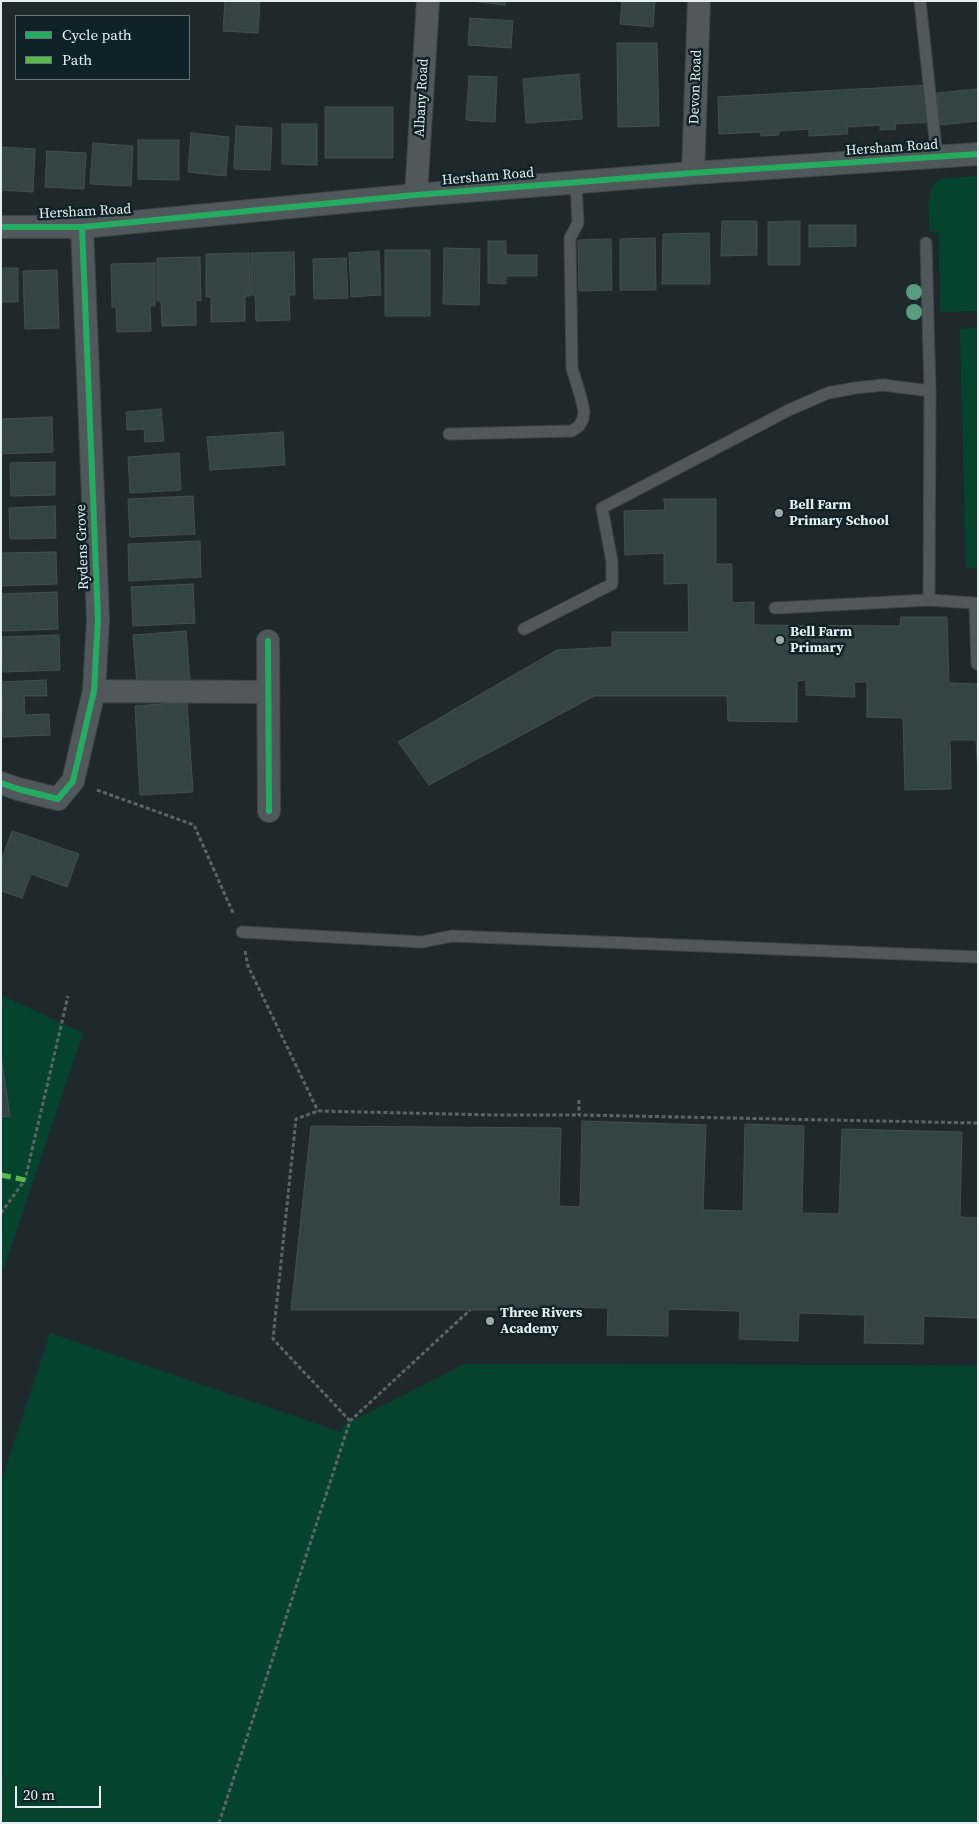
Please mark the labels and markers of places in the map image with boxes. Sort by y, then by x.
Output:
place label: Bell Farm Primary School [789,497,889,530]
marker: Bell Farm Primary School [773,507,785,519]
place label: Bell Farm Primary [790,624,852,656]
marker: Bell Farm Primary [774,634,786,646]
place label: Three Rivers Academy [500,1305,582,1338]
marker: Three Rivers Academy [484,1315,496,1327]

